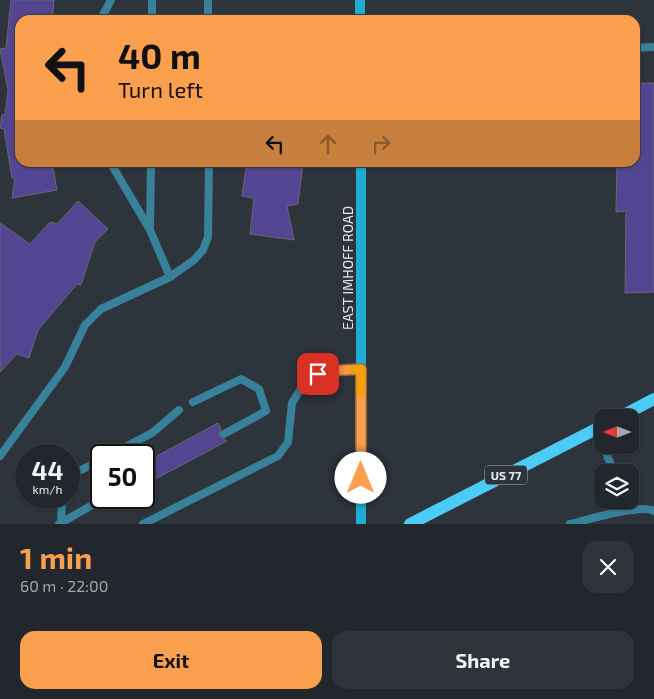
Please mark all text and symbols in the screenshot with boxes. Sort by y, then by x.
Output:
text: 40 m [118,34,201,76]
icon: left [35,35,100,100]
text: Turn left [118,76,203,102]
icon: left [261,130,289,158]
icon: ahead [314,130,342,158]
icon: right [367,130,395,158]
street label: EAST IMHOFF ROAD [339,206,356,330]
pin [297,353,339,395]
icon: arrive [304,360,332,388]
north arrow [594,409,639,454]
map controls [594,409,639,509]
speed limit sign: 50 [90,444,155,509]
position arrow [334,451,386,503]
text: 44 [32,455,63,485]
button: layers [594,464,639,509]
road number: US 77 [485,466,527,484]
text: km/h [33,482,62,496]
text: 1 min [20,539,92,575]
button: close [582,541,634,593]
text: 60 m · 22:00 [20,576,108,595]
button: Exit [20,631,322,689]
button: Share [332,631,634,689]

